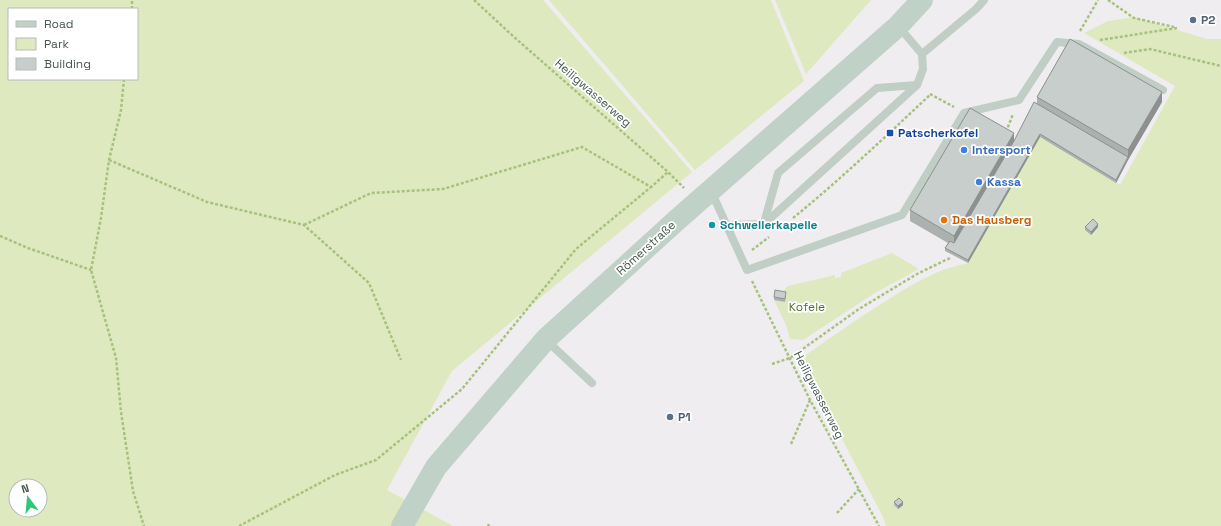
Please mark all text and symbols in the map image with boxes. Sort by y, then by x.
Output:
legend [8,8,138,80]
place label: P2 [1201,12,1215,28]
marker: P2 [1188,15,1198,25]
text: Road [44,16,73,32]
text: Park [44,36,69,52]
street label: Heiligwasserweg [551,55,635,131]
text: Building [44,56,91,72]
place label: Patscherkofel [898,125,978,141]
marker: Patscherkofel [885,128,895,138]
place label: Intersport [972,142,1031,158]
marker: Intersport [959,145,969,155]
place label: Kassa [987,174,1021,190]
marker: Kassa [974,177,984,187]
place label: Das Hausberg [952,212,1031,228]
marker: Das Hausberg [939,215,949,225]
street label: Römerstraße [613,217,679,279]
place label: Schwellerkapelle [720,217,818,233]
marker: Schwellerkapelle [707,220,717,230]
park label: Kofele [789,299,825,315]
street label: Heiligwasserweg [790,348,848,442]
place label: P1 [678,409,691,425]
marker: P1 [665,412,675,422]
north arrow [8,478,48,518]
text: N [20,481,31,496]

